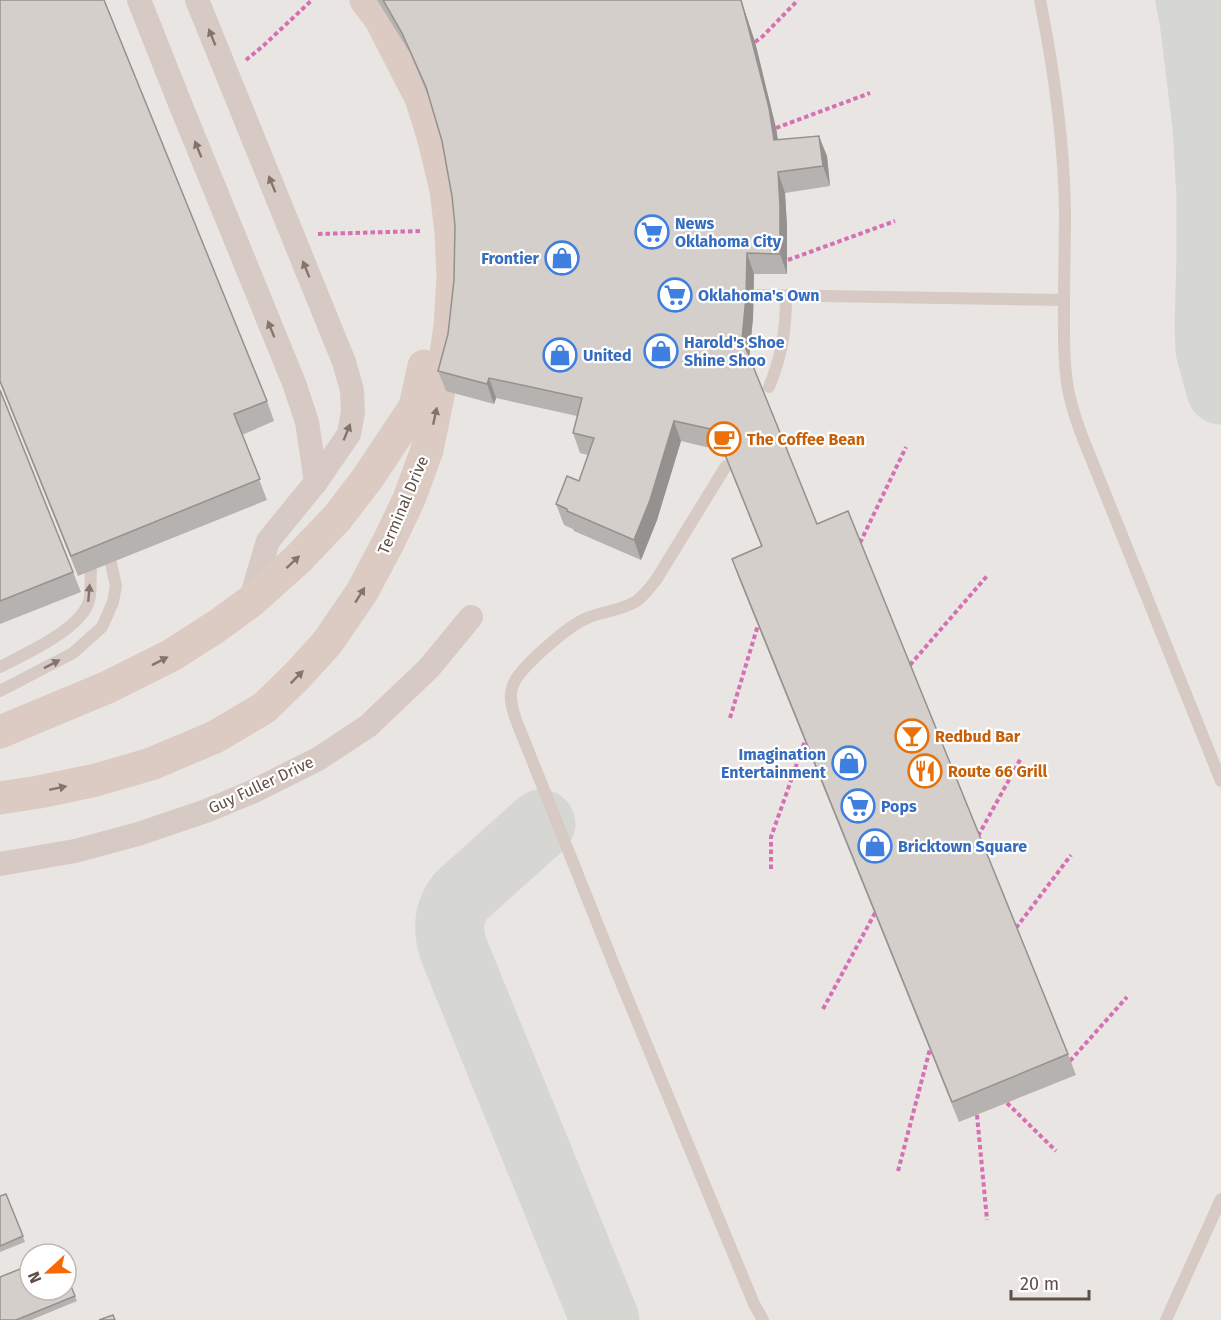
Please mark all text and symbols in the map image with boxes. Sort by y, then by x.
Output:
one-way arrow [207,28,217,46]
one-way arrow [193,139,203,157]
one-way arrow [267,175,276,193]
supermarket icon: News Oklahoma City [634,214,670,250]
place label: News Oklahoma City [675,214,782,251]
shop icon: Frontier [544,240,580,276]
place label: Frontier [481,249,540,268]
one-way arrow [301,259,311,277]
supermarket icon: Oklahoma's Own [657,277,693,313]
place label: Oklahoma's Own [698,286,819,305]
one-way arrow [266,320,275,338]
shop icon: Harold's Shoe Shine Shoo [643,333,679,369]
place label: Harold's Shoe Shine Shoo [684,333,785,370]
shop icon: United [542,337,578,373]
place label: United [583,346,631,365]
one-way arrow [431,406,440,425]
cafe icon: The Coffee Bean [706,421,742,457]
one-way arrow [342,423,352,441]
place label: The Coffee Bean [747,430,865,449]
street label: Terminal Drive [374,453,432,557]
one-way arrow [286,555,301,569]
one-way arrow [84,583,94,602]
one-way arrow [355,587,366,603]
one-way arrow [152,656,169,666]
one-way arrow [44,659,61,669]
one-way arrow [289,670,303,684]
bar icon: Redbud Bar [894,718,930,754]
place label: Redbud Bar [935,727,1021,746]
place label: Imagination Entertainment [721,745,827,782]
shop icon: Imagination Entertainment [831,745,867,781]
street label: Guy Fuller Drive [205,752,317,818]
restaurant icon: Route 66 Grill [907,753,943,789]
place label: Route 66 Grill [948,762,1047,781]
one-way arrow [48,783,67,792]
supermarket icon: Pops [840,788,876,824]
place label: Pops [881,797,917,816]
shop icon: Bricktown Square [857,828,893,864]
place label: Bricktown Square [898,837,1027,856]
north arrow [18,1242,78,1302]
scale bar [1011,1263,1089,1301]
text: N [24,1269,45,1286]
text: 20 m [1020,1273,1059,1295]

